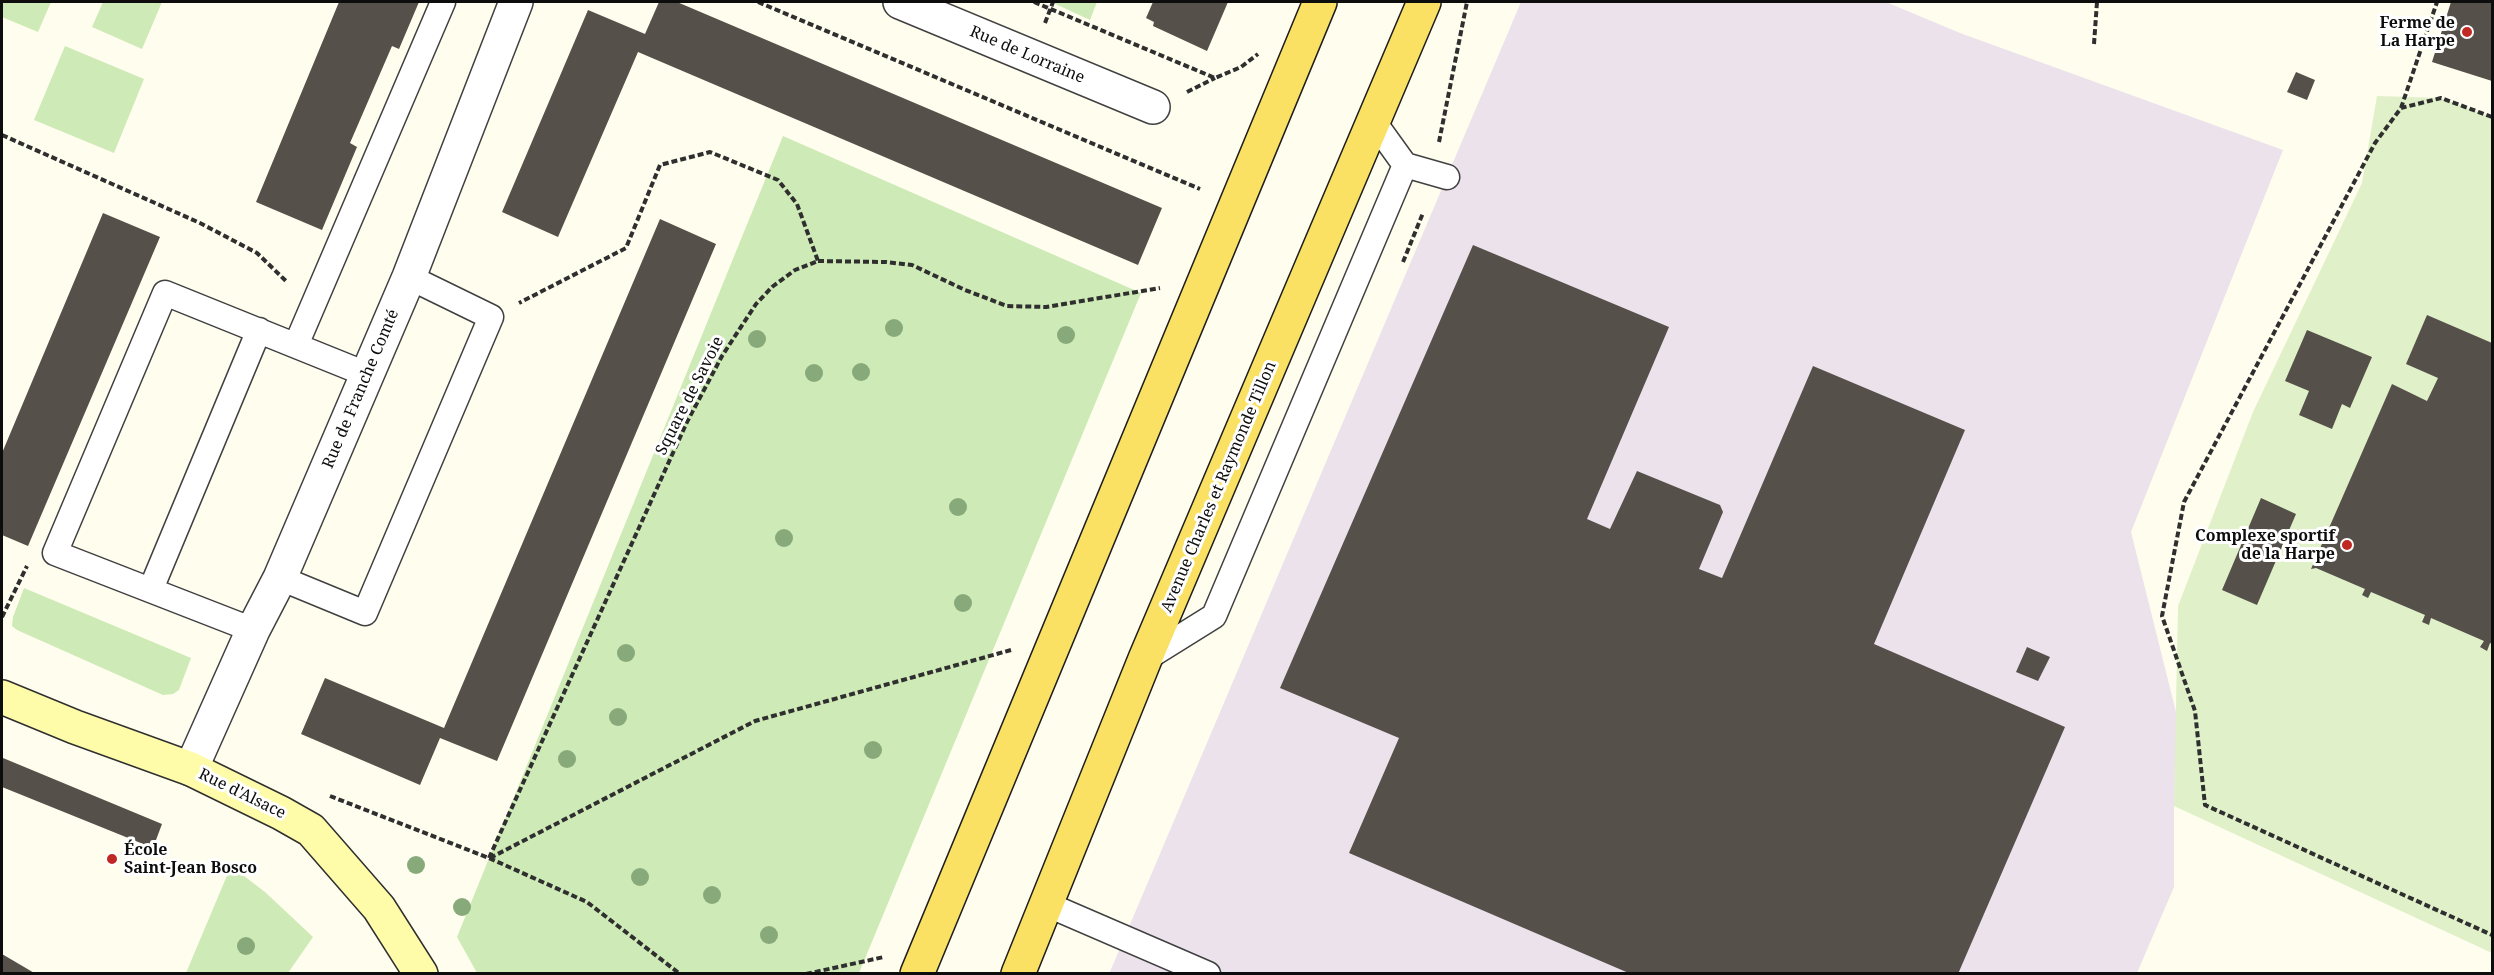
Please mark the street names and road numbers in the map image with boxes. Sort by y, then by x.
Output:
street label: Rue de Lorraine [967,22,1087,88]
street label: Rue de Franche Comté [319,307,403,471]
street label: Square de Savoie [652,334,728,458]
street label: Avenue Charles et Raymonde Tillon [1157,359,1281,615]
street label: Rue d'Alsace [195,765,289,823]

